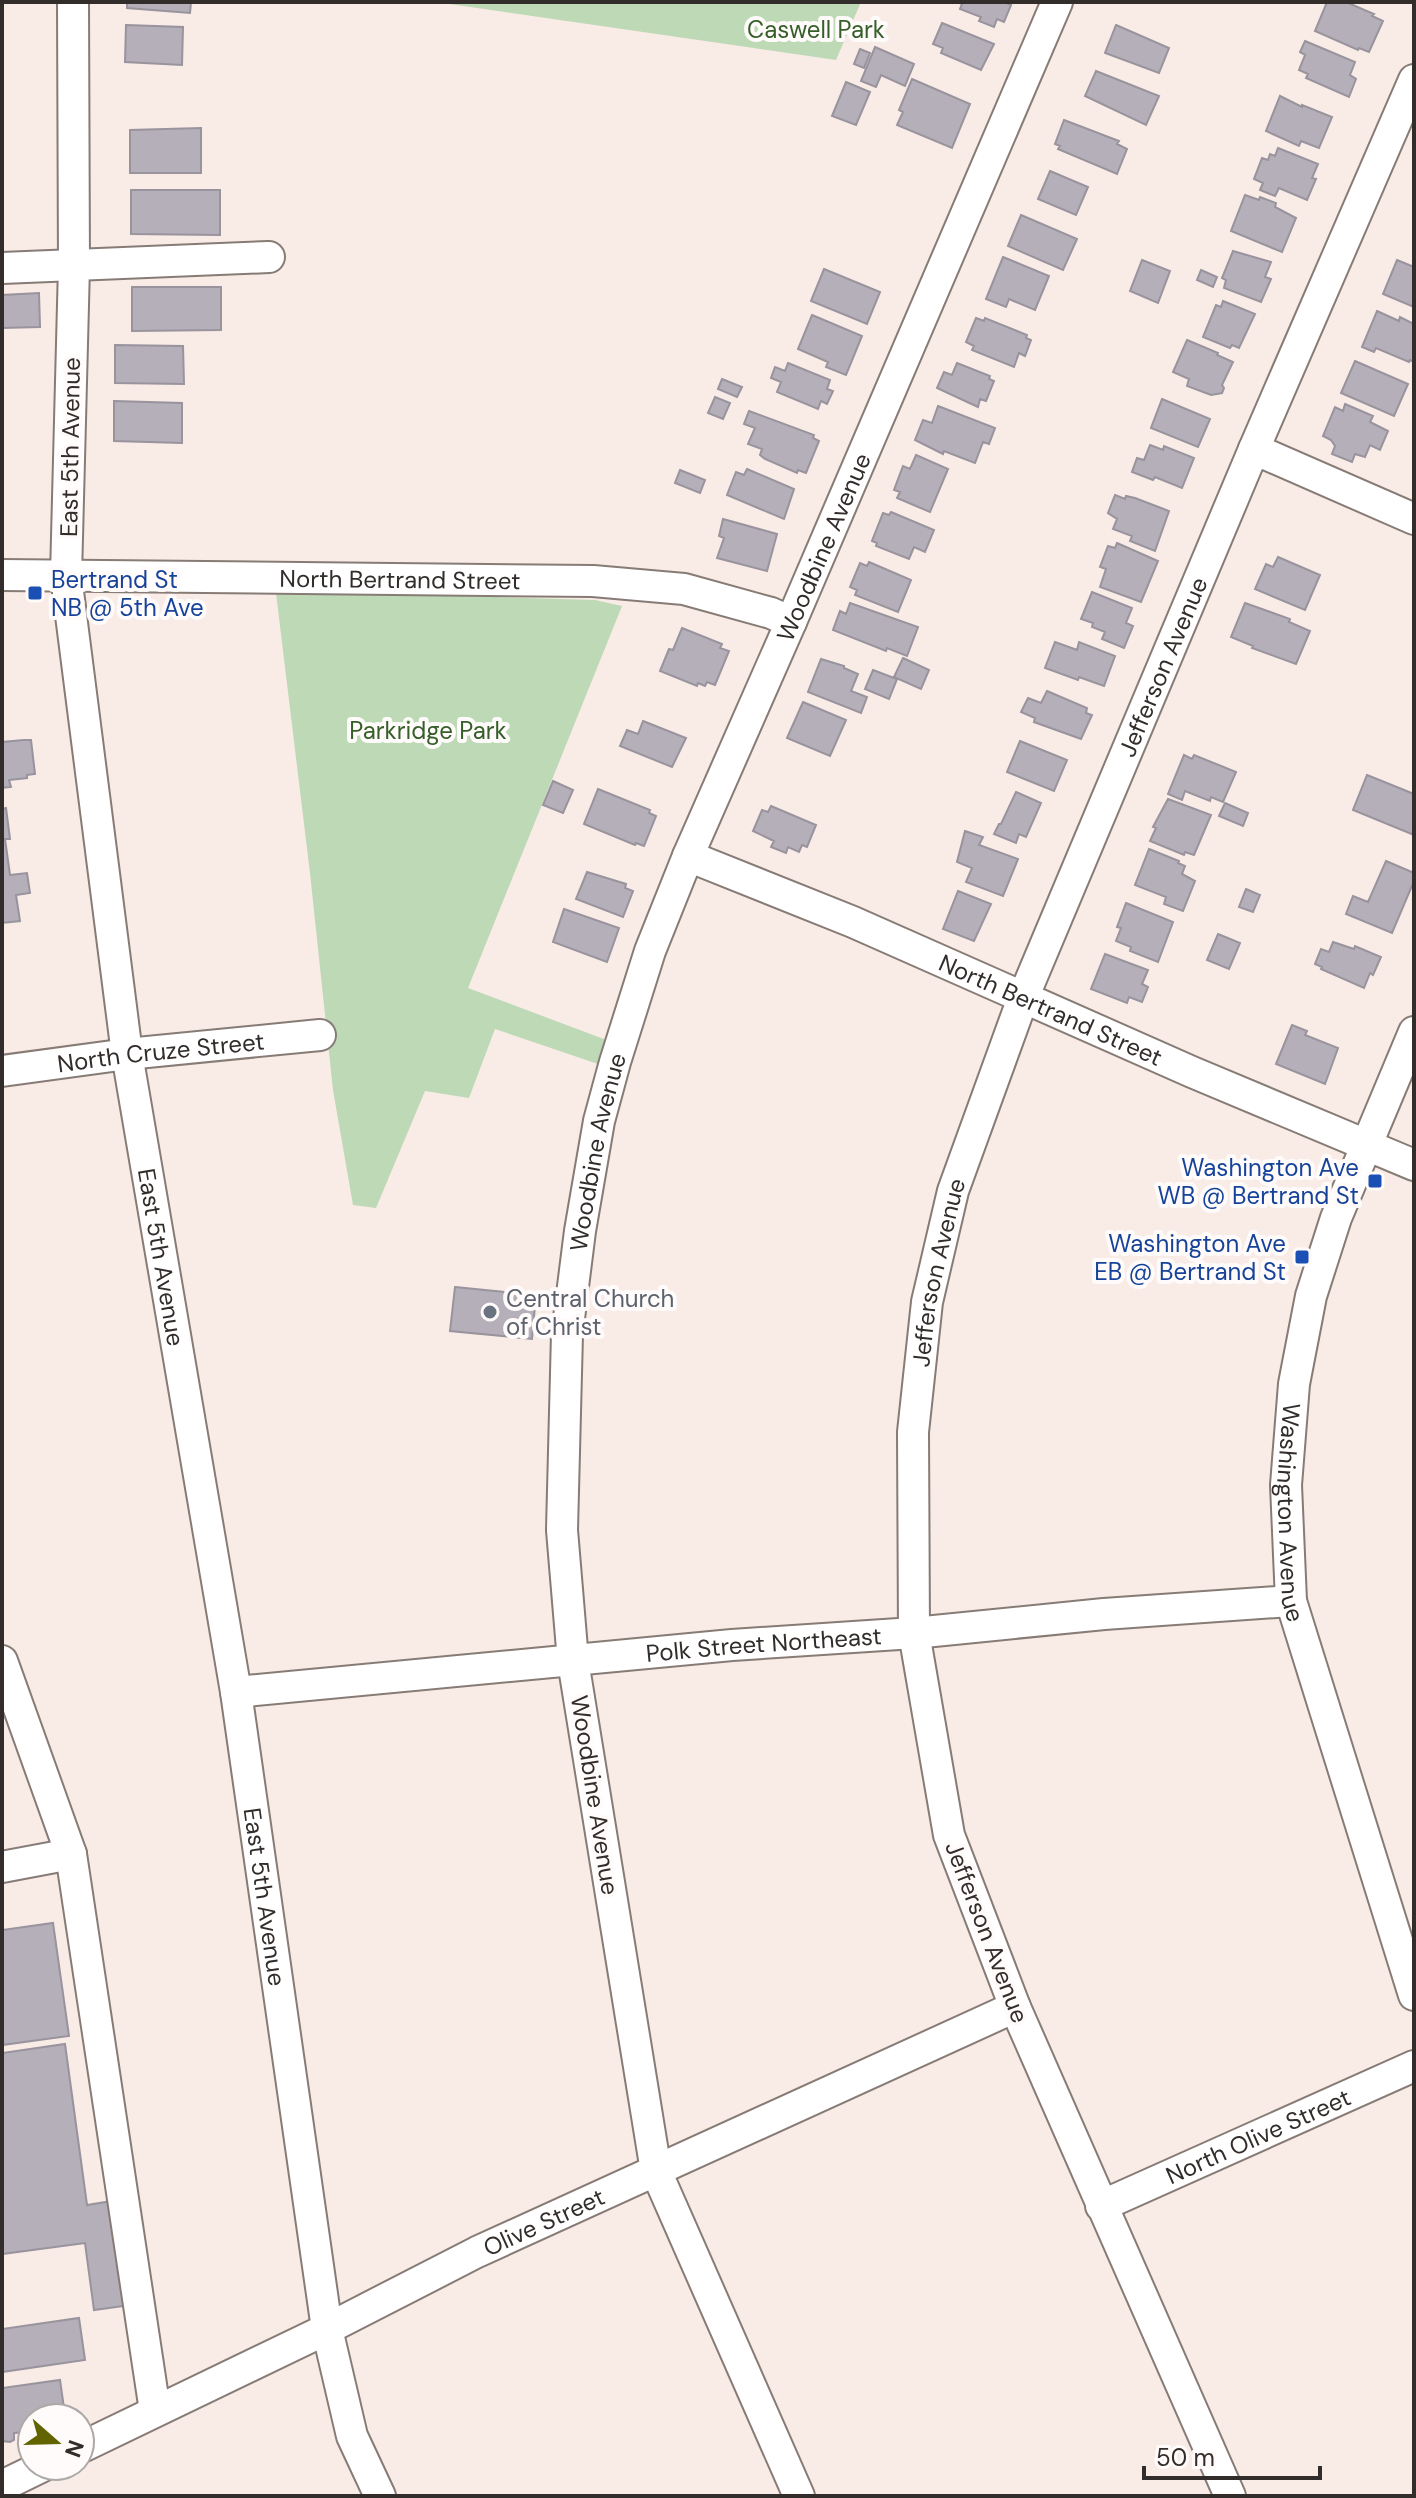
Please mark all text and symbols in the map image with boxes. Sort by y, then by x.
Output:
park label: Caswell Park [747,14,885,45]
street label: East 5th Avenue [53,357,87,537]
street label: Woodbine Avenue [769,448,877,646]
street label: North Bertrand Street [279,562,521,596]
place label: Bertrand St NB @ 5th Ave [51,564,204,623]
street label: Jefferson Avenue [1111,572,1214,761]
marker: Bertrand St NB @ 5th Ave [26,584,44,602]
park label: Parkridge Park [349,715,507,746]
street label: North Bertrand Street [934,947,1167,1072]
street label: North Cruze Street [55,1025,266,1079]
street label: Woodbine Avenue [562,1049,632,1253]
place label: Washington Ave WB @ Bertrand St [1158,1152,1359,1211]
street label: East 5th Avenue [131,1166,192,1348]
marker: Washington Ave WB @ Bertrand St [1366,1172,1384,1190]
street label: Jefferson Avenue [905,1174,972,1369]
place label: Washington Ave EB @ Bertrand St [1094,1228,1286,1287]
marker: Washington Ave EB @ Bertrand St [1293,1248,1311,1266]
place label: Central Church of Christ [506,1283,674,1342]
marker: Central Church of Christ [481,1303,499,1321]
street label: Washington Avenue [1270,1402,1312,1626]
street label: Polk Street Northeast [644,1620,883,1669]
street label: Woodbine Avenue [564,1693,626,1897]
street label: East 5th Avenue [237,1805,293,1988]
street label: Jefferson Avenue [938,1837,1036,2027]
street label: North Olive Street [1161,2081,1355,2191]
street label: Olive Street [478,2181,609,2263]
north arrow [16,2402,96,2482]
scale bar [1144,2430,1320,2480]
text: N [58,2436,91,2461]
text: 50 m [1156,2442,1215,2473]

